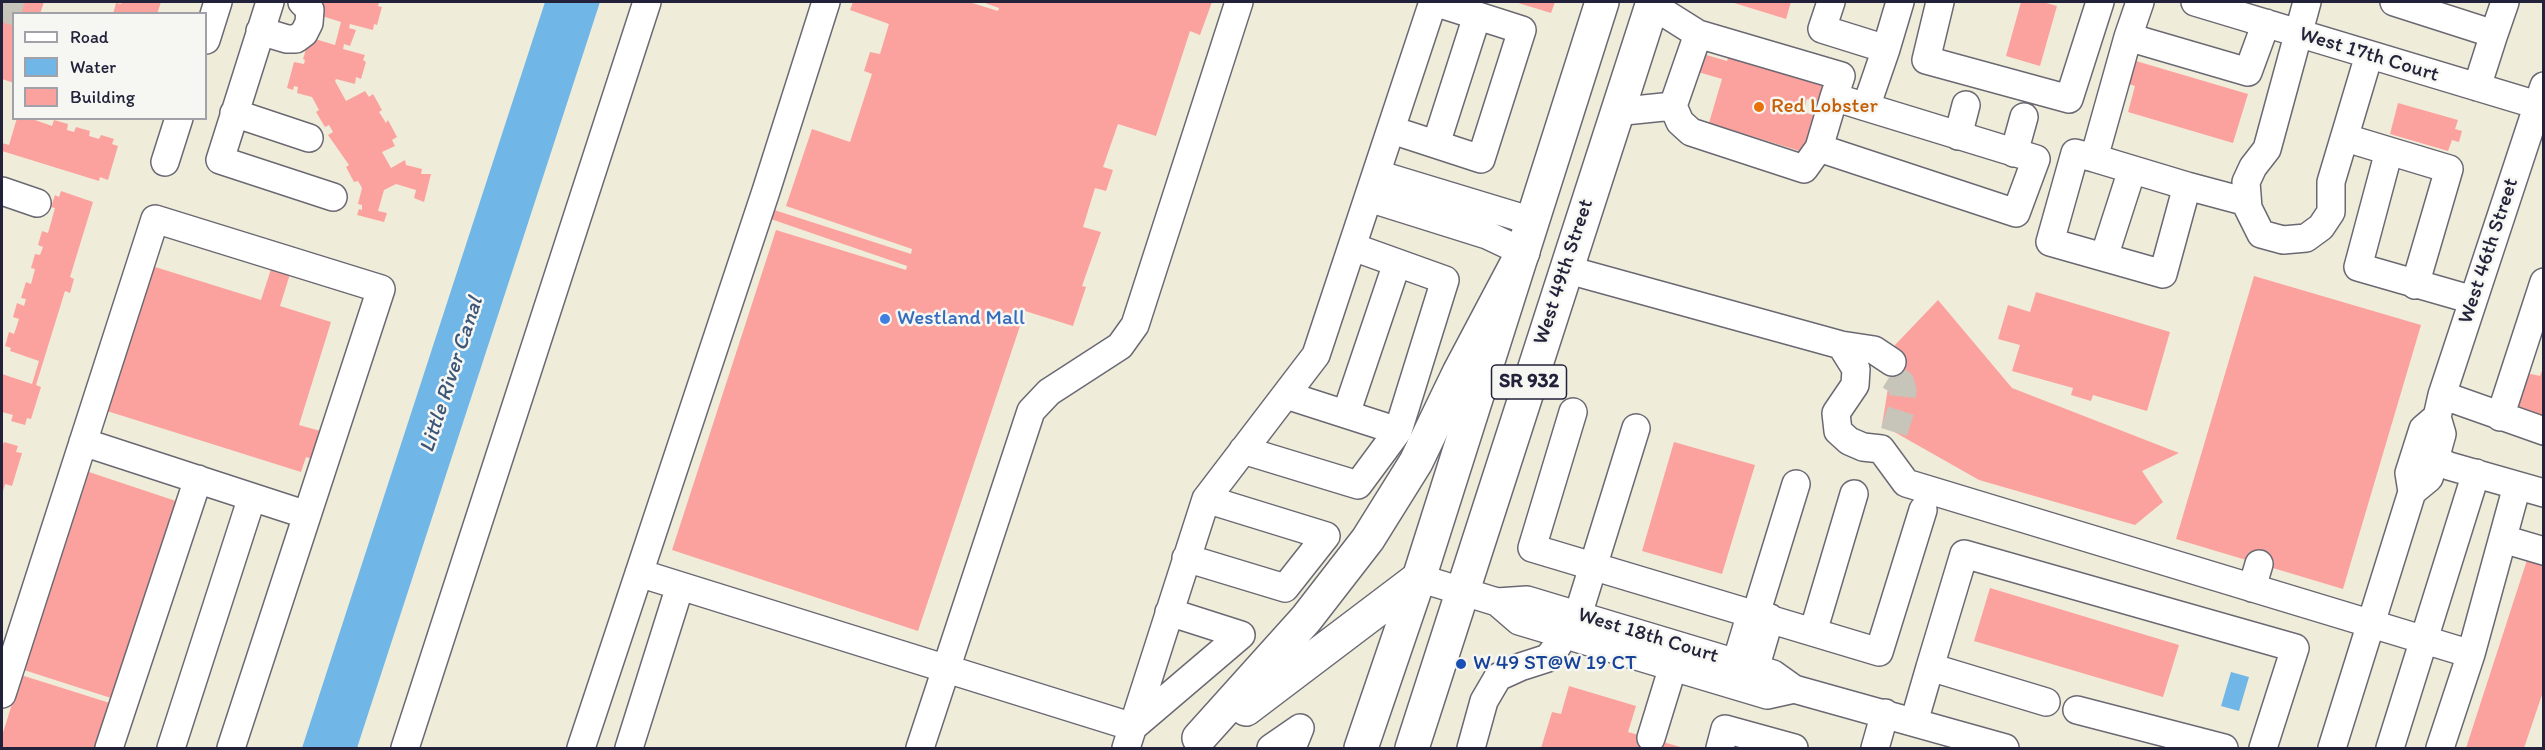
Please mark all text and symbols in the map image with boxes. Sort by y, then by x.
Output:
legend [12,12,207,120]
street label: West 17th Court [2296,22,2442,88]
text: Road [70,26,109,48]
text: Water [70,56,116,78]
text: Building [70,86,135,108]
place label: Red Lobster [1771,94,1878,120]
marker: Red Lobster [1752,100,1766,114]
street label: West 46th Street [2454,175,2524,327]
street label: West 49th Street [1529,196,1599,348]
water label: Little River Canal [414,294,490,456]
place label: Westland Mall [897,306,1025,332]
marker: Westland Mall [878,312,892,326]
road number: SR 932 [1492,365,1567,399]
street label: West 18th Court [1575,603,1721,669]
place label: W 49 ST@W 19 CT [1473,651,1637,677]
marker: W 49 ST@W 19 CT [1454,657,1468,671]

